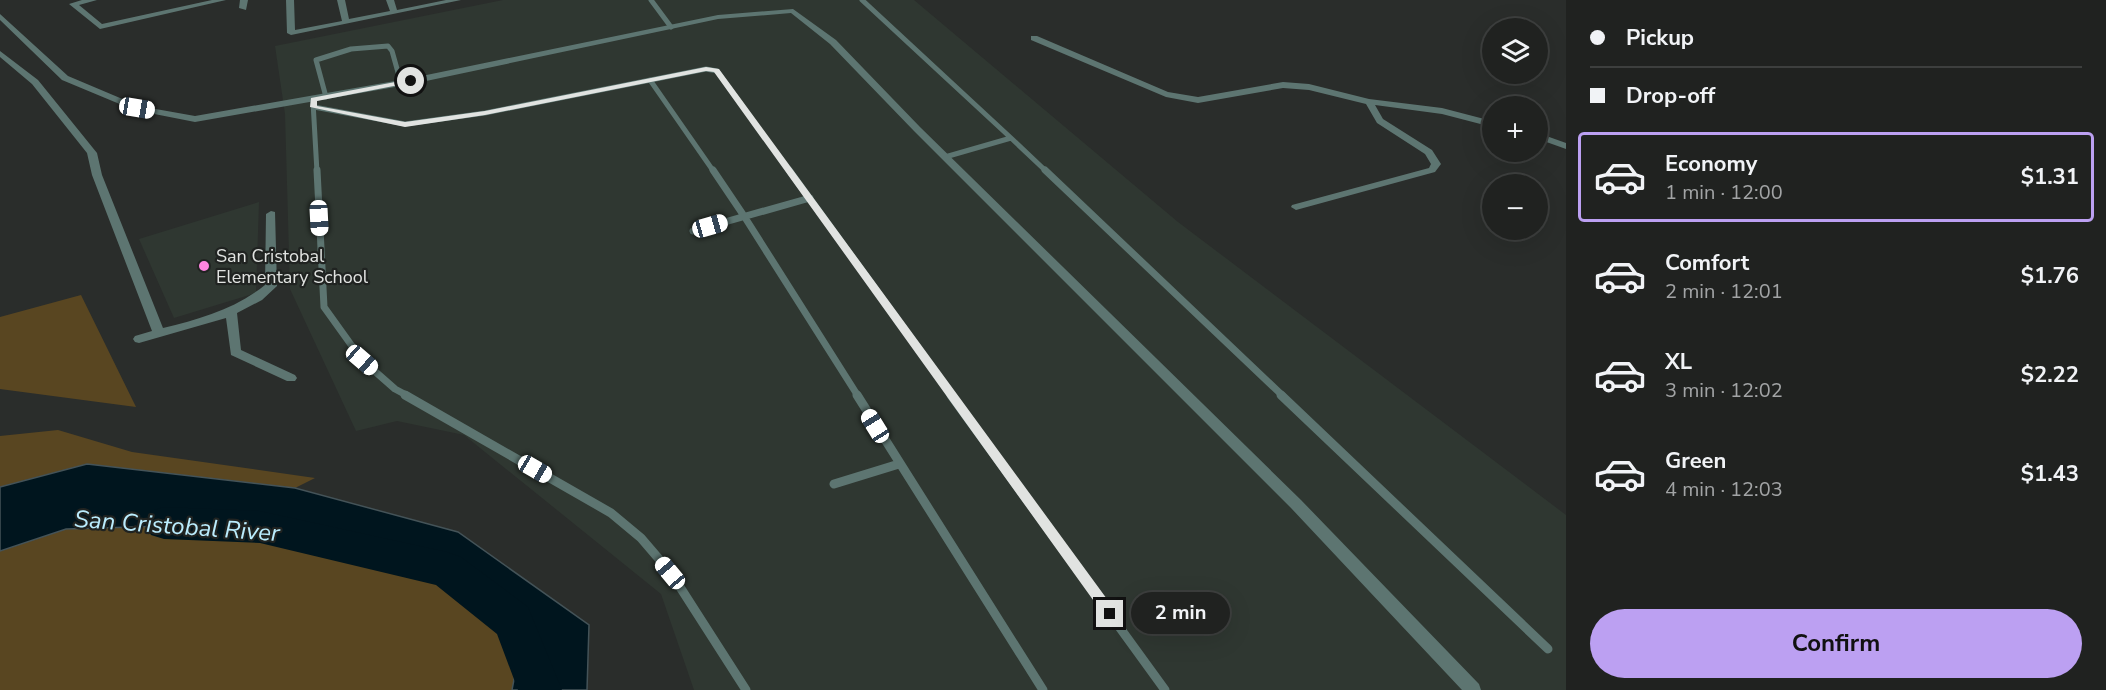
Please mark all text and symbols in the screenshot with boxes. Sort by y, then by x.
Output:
map controls [1482,18,1548,240]
button: layers [1482,18,1548,84]
text: Pickup [1626,23,1694,53]
route start [397,67,424,94]
text: Drop-off [1626,81,1715,111]
car [118,96,156,120]
button: + [1482,96,1548,162]
text: Economy [1665,149,1757,179]
icon: car [1593,150,1647,204]
text: $1.31 [2021,162,2079,192]
button: − [1482,174,1548,240]
text: 1 min · 12:00 [1665,179,1783,206]
car [309,200,329,236]
car [690,212,730,240]
place label: San Cristobal Elementary School [216,244,369,289]
text: Comfort [1665,248,1749,278]
icon: car [1593,249,1647,303]
marker: San Cristobal Elementary School [197,259,211,273]
text: $1.76 [2021,261,2079,291]
text: 2 min · 12:01 [1665,278,1783,305]
car [343,341,381,379]
text: XL [1665,347,1692,377]
icon: car [1593,348,1647,402]
text: $2.22 [2021,360,2079,390]
text: 3 min · 12:02 [1665,377,1783,404]
car [858,406,892,446]
text: Green [1665,446,1726,476]
icon: car [1593,447,1647,501]
car [515,452,555,486]
text: $1.43 [2021,459,2079,489]
text: 4 min · 12:03 [1665,476,1783,503]
water label: San Cristobal River [73,503,282,549]
car [652,553,688,593]
callout: 2 min [1131,593,1230,635]
text: 2 min [1155,599,1206,626]
route end [1096,600,1123,627]
button: Confirm [1590,609,2082,678]

